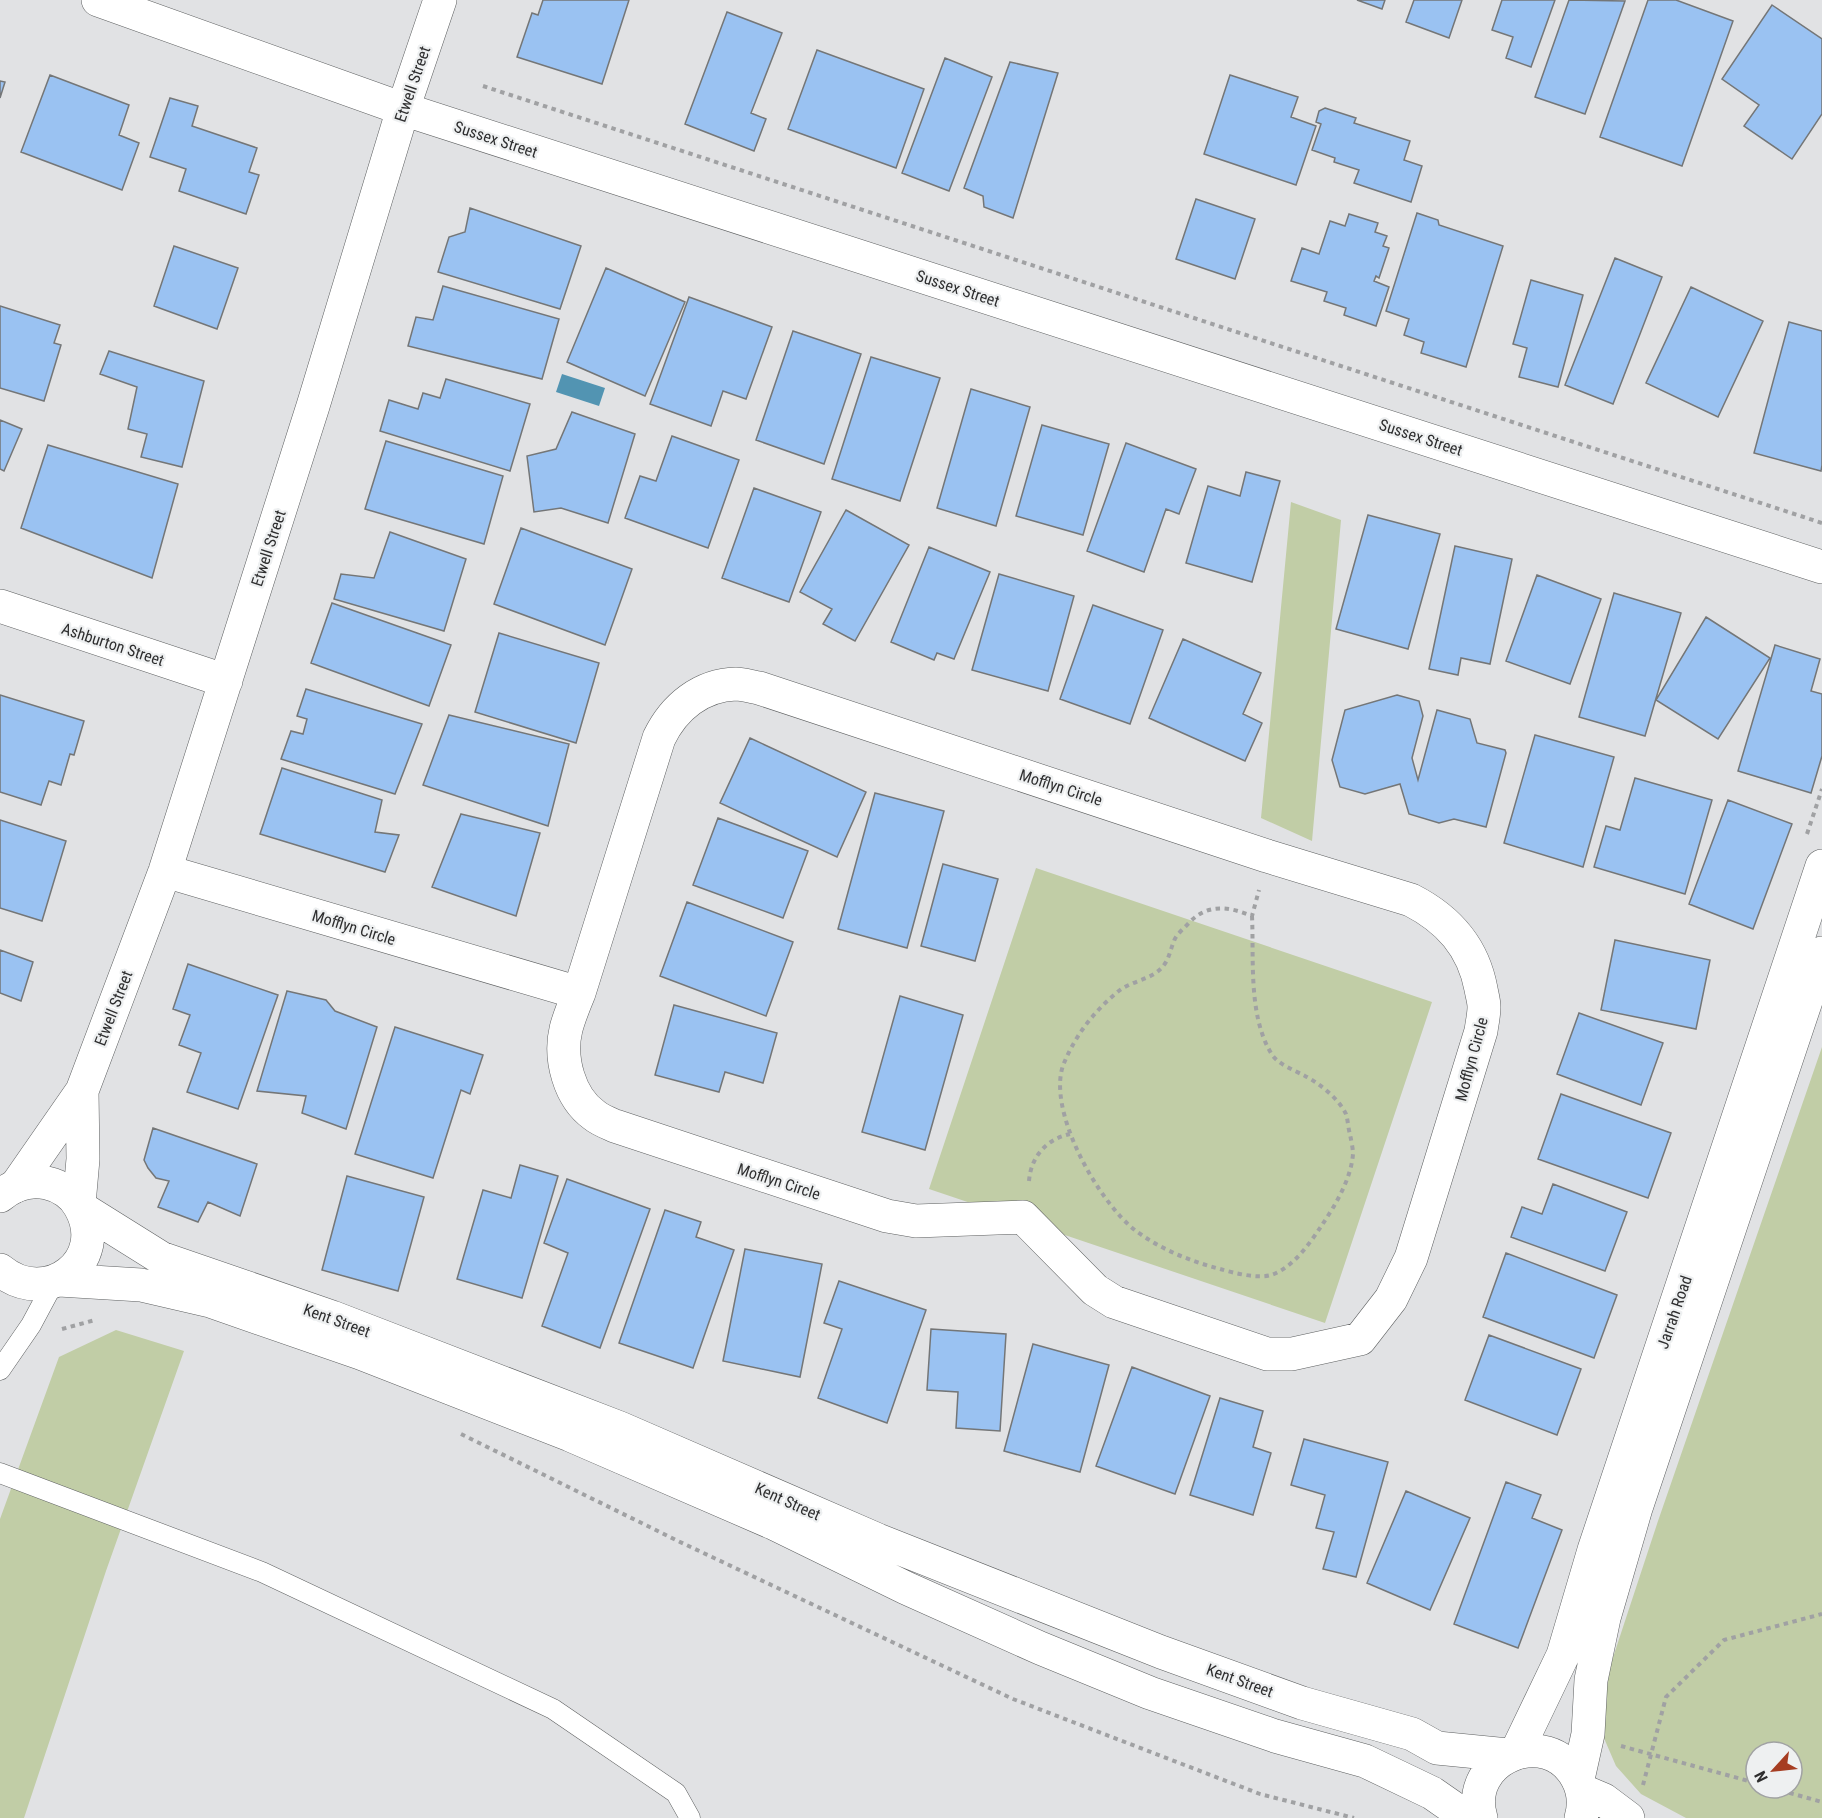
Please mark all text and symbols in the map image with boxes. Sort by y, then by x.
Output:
street label: Etwell Street [391,43,434,125]
street label: Sussex Street [452,117,540,162]
street label: Sussex Street [914,266,1002,311]
street label: Sussex Street [1377,415,1465,460]
street label: Etwell Street [247,507,290,589]
street label: Ashburton Street [59,619,167,670]
street label: Mofflyn Circle [1017,765,1105,810]
street label: Mofflyn Circle [310,906,398,949]
street label: Etwell Street [90,968,137,1049]
street label: Mofflyn Circle [1451,1015,1492,1103]
street label: Mofflyn Circle [735,1159,823,1204]
street label: Jarrah Road [1653,1273,1696,1351]
street label: Kent Street [301,1300,373,1341]
street label: Kent Street [752,1479,824,1524]
street label: Kent Street [1204,1660,1276,1701]
north arrow [1744,1740,1804,1800]
text: N [1750,1768,1772,1785]

